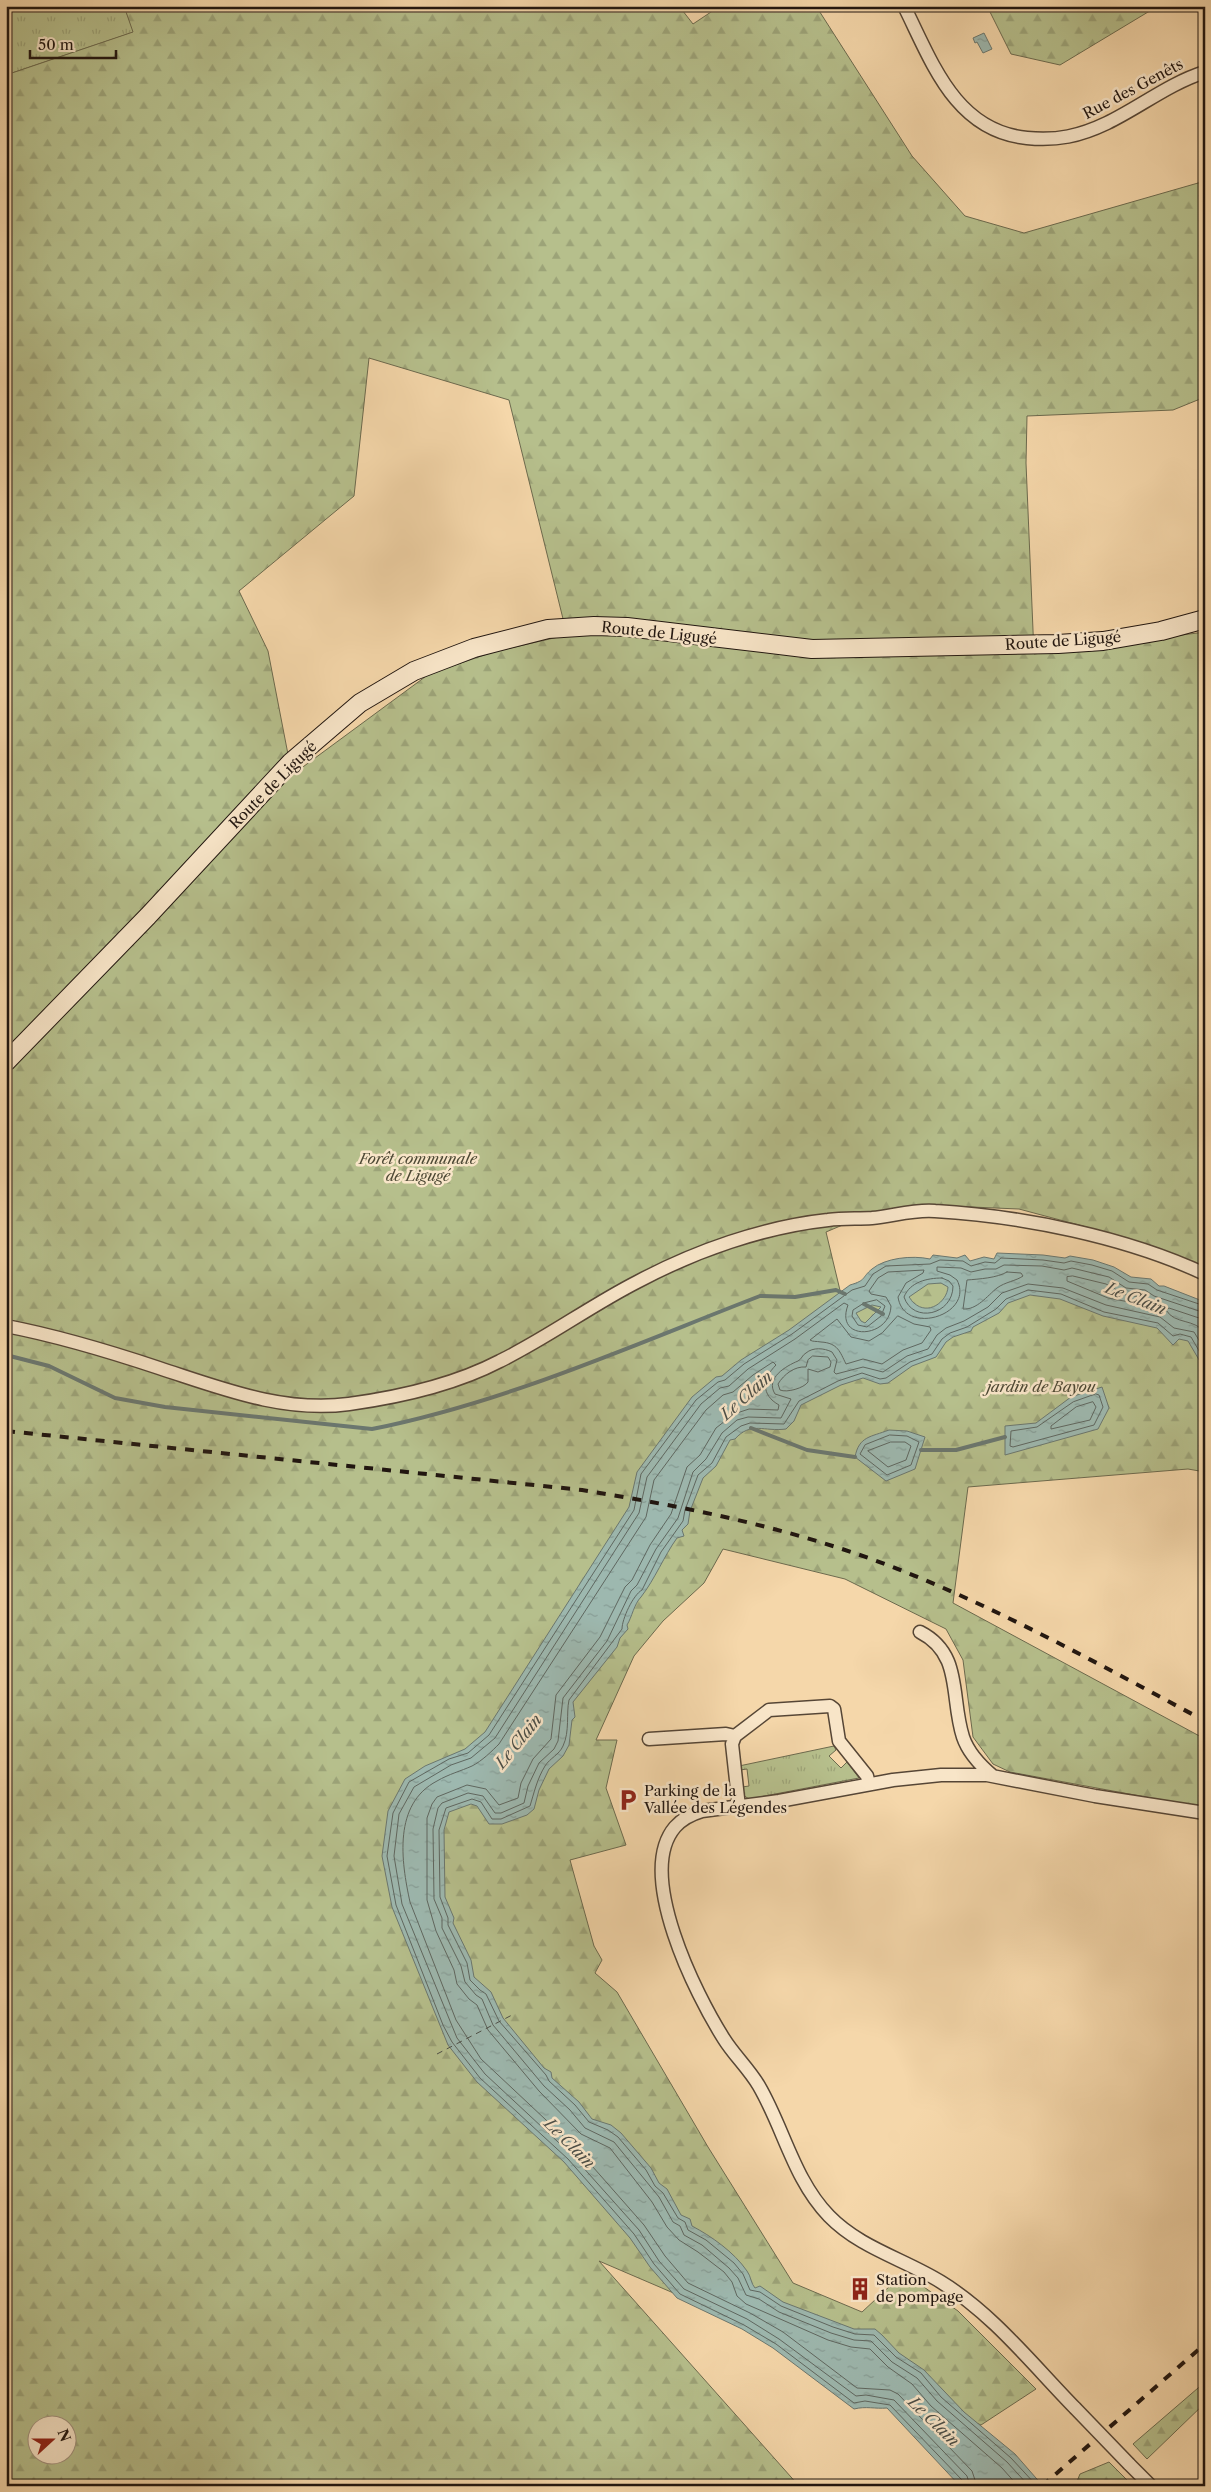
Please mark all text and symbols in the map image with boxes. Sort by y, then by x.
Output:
scale bar [30,28,116,60]
text: 50 m [38,35,74,54]
street label: Rue des Genêts [1079,54,1186,123]
street label: Route de Ligugé [600,617,718,648]
street label: Route de Ligugé [1004,627,1122,654]
street label: Route de Ligugé [225,737,320,832]
park label: Forêt communale de Ligugé [358,1149,478,1185]
water label: Le Clain [1101,1277,1169,1319]
water label: Le Clain [714,1366,776,1425]
park label: jardin de Bayou [982,1377,1096,1396]
water label: Le Clain [489,1710,546,1773]
place label: Parking de la Vallée des Légendes [643,1781,787,1817]
parking icon: Parking de la Vallée des Légendes [615,1787,641,1813]
water label: Le Clain [539,2112,599,2172]
place label: Station de pompage [876,2270,963,2306]
building icon: Station de pompage [847,2276,873,2302]
water label: Le Clain [903,2390,964,2450]
north arrow [28,2414,78,2464]
text: N [54,2426,75,2444]

